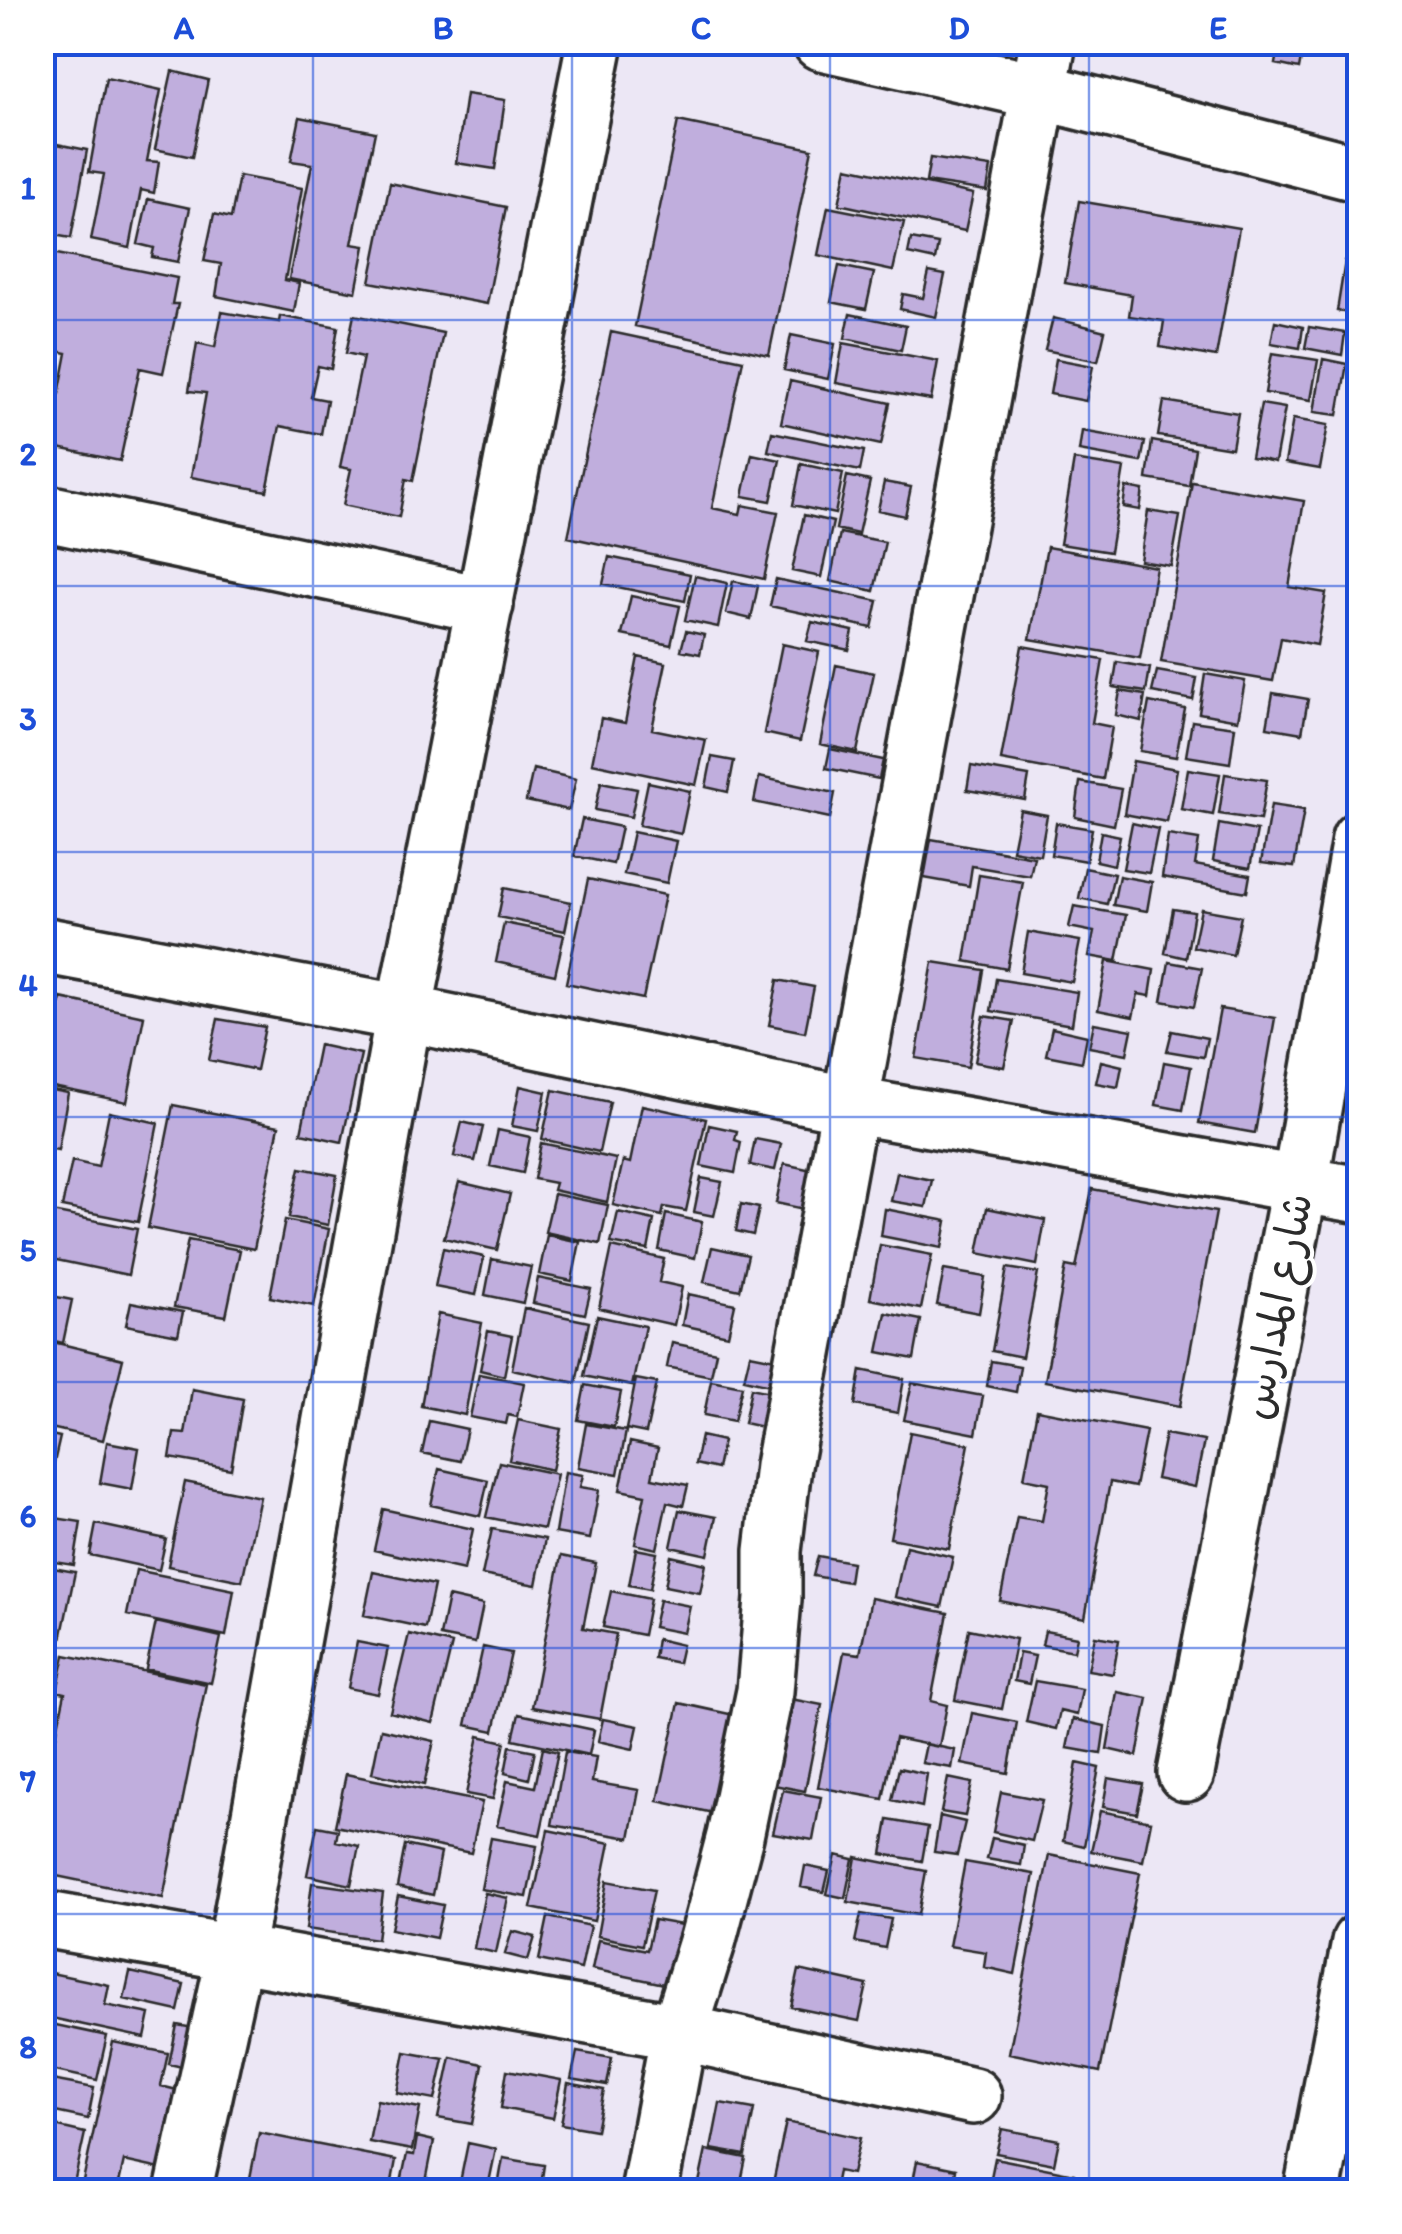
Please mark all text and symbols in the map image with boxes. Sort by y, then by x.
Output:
text: A [173,9,195,47]
text: B [433,9,453,47]
text: C [691,9,711,47]
text: D [948,9,970,47]
text: E [1209,9,1227,47]
text: 1 [21,169,36,207]
text: 2 [20,435,37,473]
text: 3 [19,700,37,738]
text: 4 [18,966,38,1004]
street label: شارع المدارس [1229,1189,1327,1424]
text: 5 [20,1231,37,1269]
text: 6 [20,1497,37,1535]
text: 7 [19,1762,36,1800]
text: 8 [19,2028,37,2066]

